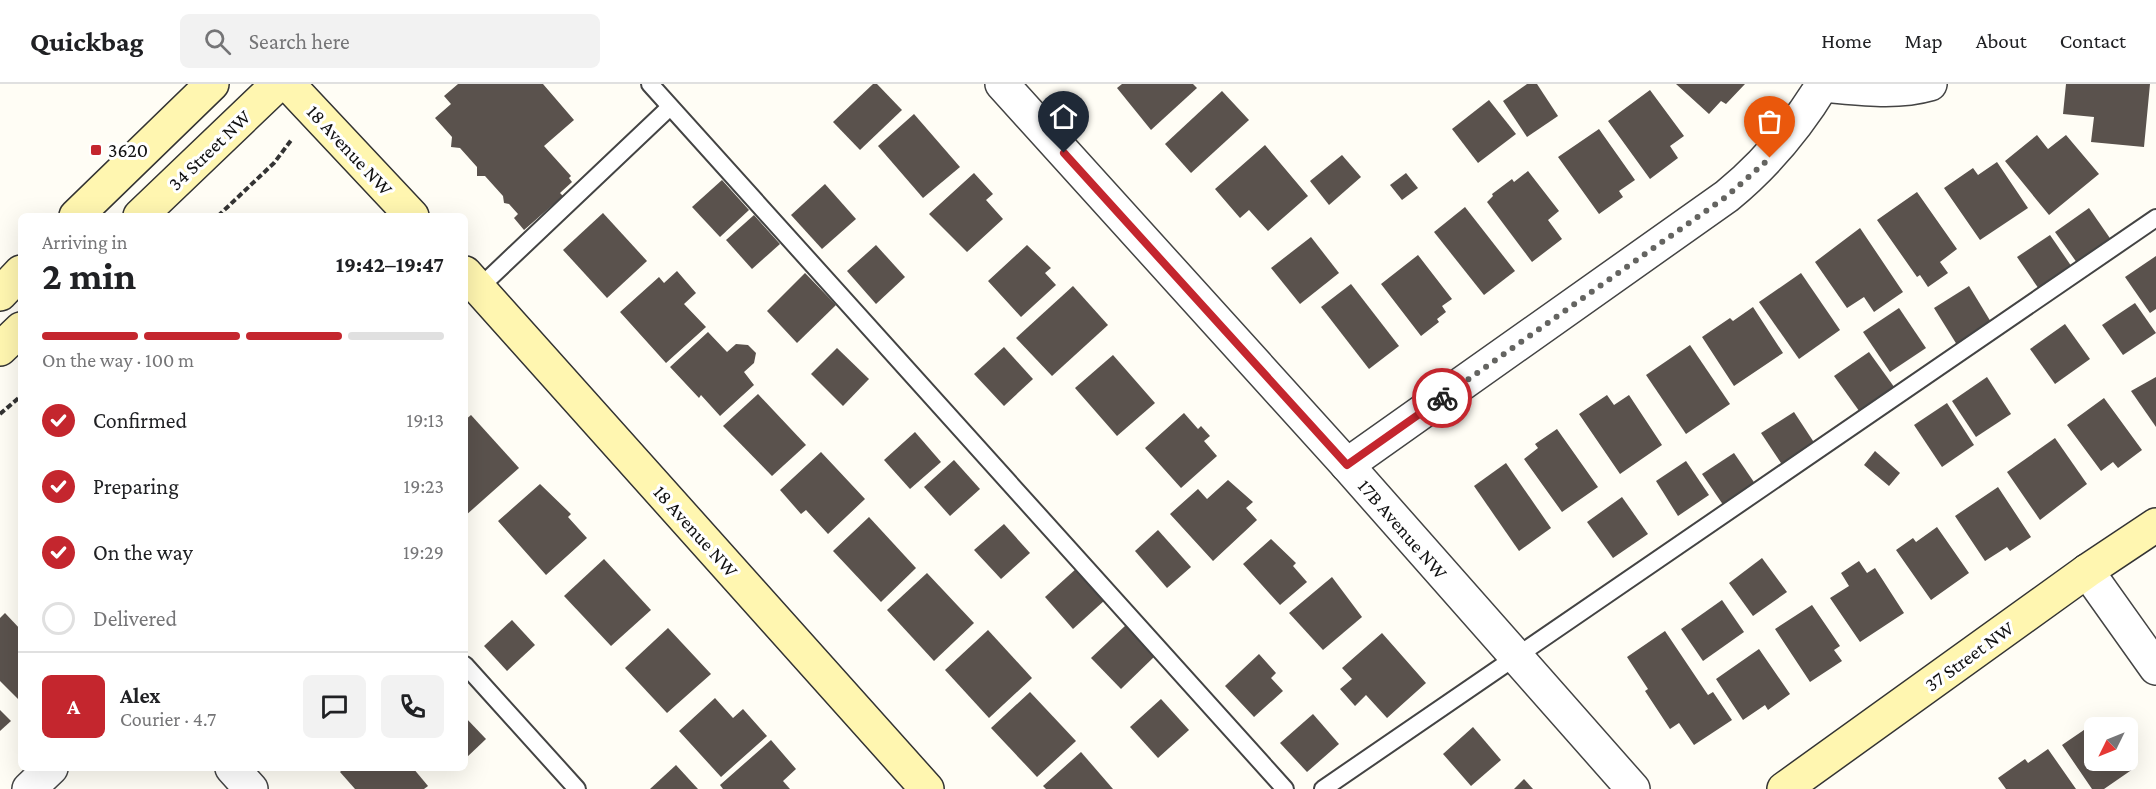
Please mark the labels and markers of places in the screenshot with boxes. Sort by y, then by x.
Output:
pin [1038,91,1089,153]
pin [1744,96,1795,158]
place label: 3620 [108,139,148,161]
marker: 3620 [89,143,103,157]

